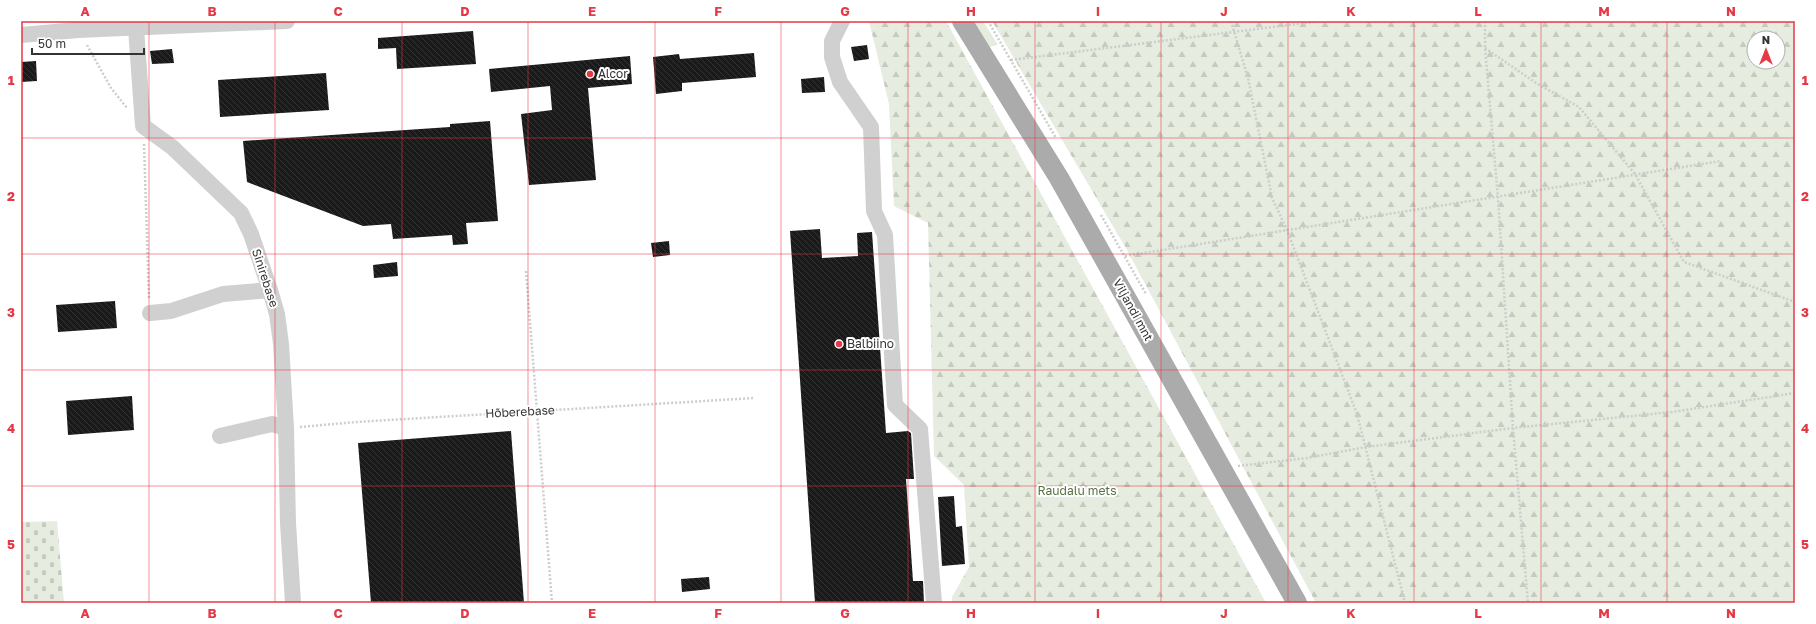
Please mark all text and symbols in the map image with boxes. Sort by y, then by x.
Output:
text: A [80,3,90,19]
text: B [207,3,217,19]
text: C [333,3,343,19]
text: D [460,3,470,19]
text: E [588,3,596,19]
text: F [714,3,722,19]
text: G [840,3,850,19]
text: H [966,3,976,19]
text: I [1096,3,1100,19]
text: J [1220,3,1228,19]
text: K [1346,3,1356,19]
text: L [1474,3,1482,19]
text: M [1598,3,1610,19]
text: N [1726,3,1736,19]
scale bar [32,30,144,56]
north arrow [1746,30,1786,70]
text: N [1762,33,1770,46]
text: 50 m [38,36,66,51]
place label: Alcor [598,66,628,81]
marker: Alcor [585,69,595,79]
text: 1 [8,72,15,88]
text: 1 [1802,72,1809,88]
text: 2 [7,188,15,204]
text: 2 [1801,188,1809,204]
street label: Sinirebase [249,247,282,309]
street label: Viljandi mnt [1110,276,1157,344]
text: 3 [7,304,15,320]
text: 3 [1801,304,1809,320]
place label: Balbiino [847,336,894,351]
marker: Balbiino [834,339,844,349]
street label: Hõberebase [485,402,555,421]
text: 4 [7,420,15,436]
text: 4 [1801,420,1809,436]
park label: Raudalu mets [1037,483,1117,498]
text: 5 [7,536,15,552]
text: 5 [1801,536,1809,552]
text: A [80,605,90,621]
text: B [207,605,217,621]
text: C [333,605,343,621]
text: D [460,605,470,621]
text: E [588,605,596,621]
text: F [714,605,722,621]
text: G [840,605,850,621]
text: H [966,605,976,621]
text: I [1096,605,1100,621]
text: J [1220,605,1228,621]
text: K [1346,605,1356,621]
text: L [1474,605,1482,621]
text: M [1598,605,1610,621]
text: N [1726,605,1736,621]

